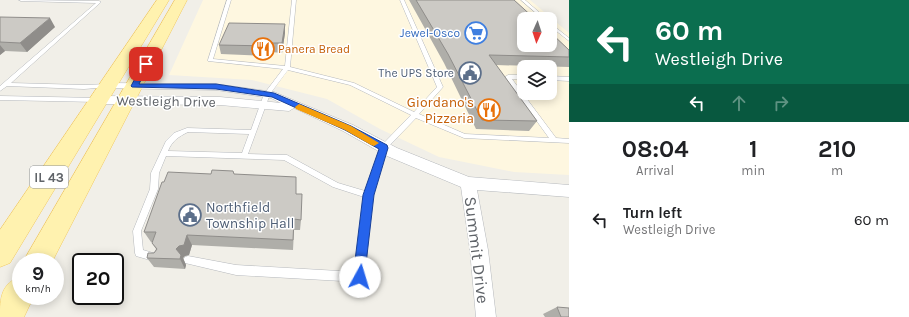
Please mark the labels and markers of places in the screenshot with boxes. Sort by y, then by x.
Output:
supermarket icon: Jewel-Osco [463,20,489,46]
place label: Jewel-Osco [400,26,460,40]
restaurant icon: Panera Bread [250,36,276,62]
place label: Panera Bread [278,42,350,56]
pin [129,47,163,81]
public building icon: The UPS Store [457,60,483,86]
place label: The UPS Store [378,66,454,80]
place label: Giordano's Pizzeria [407,94,474,127]
restaurant icon: Giordano's Pizzeria [476,97,502,123]
place label: Northfield Township Hall [206,199,295,232]
public building icon: Northfield Township Hall [177,202,203,228]

